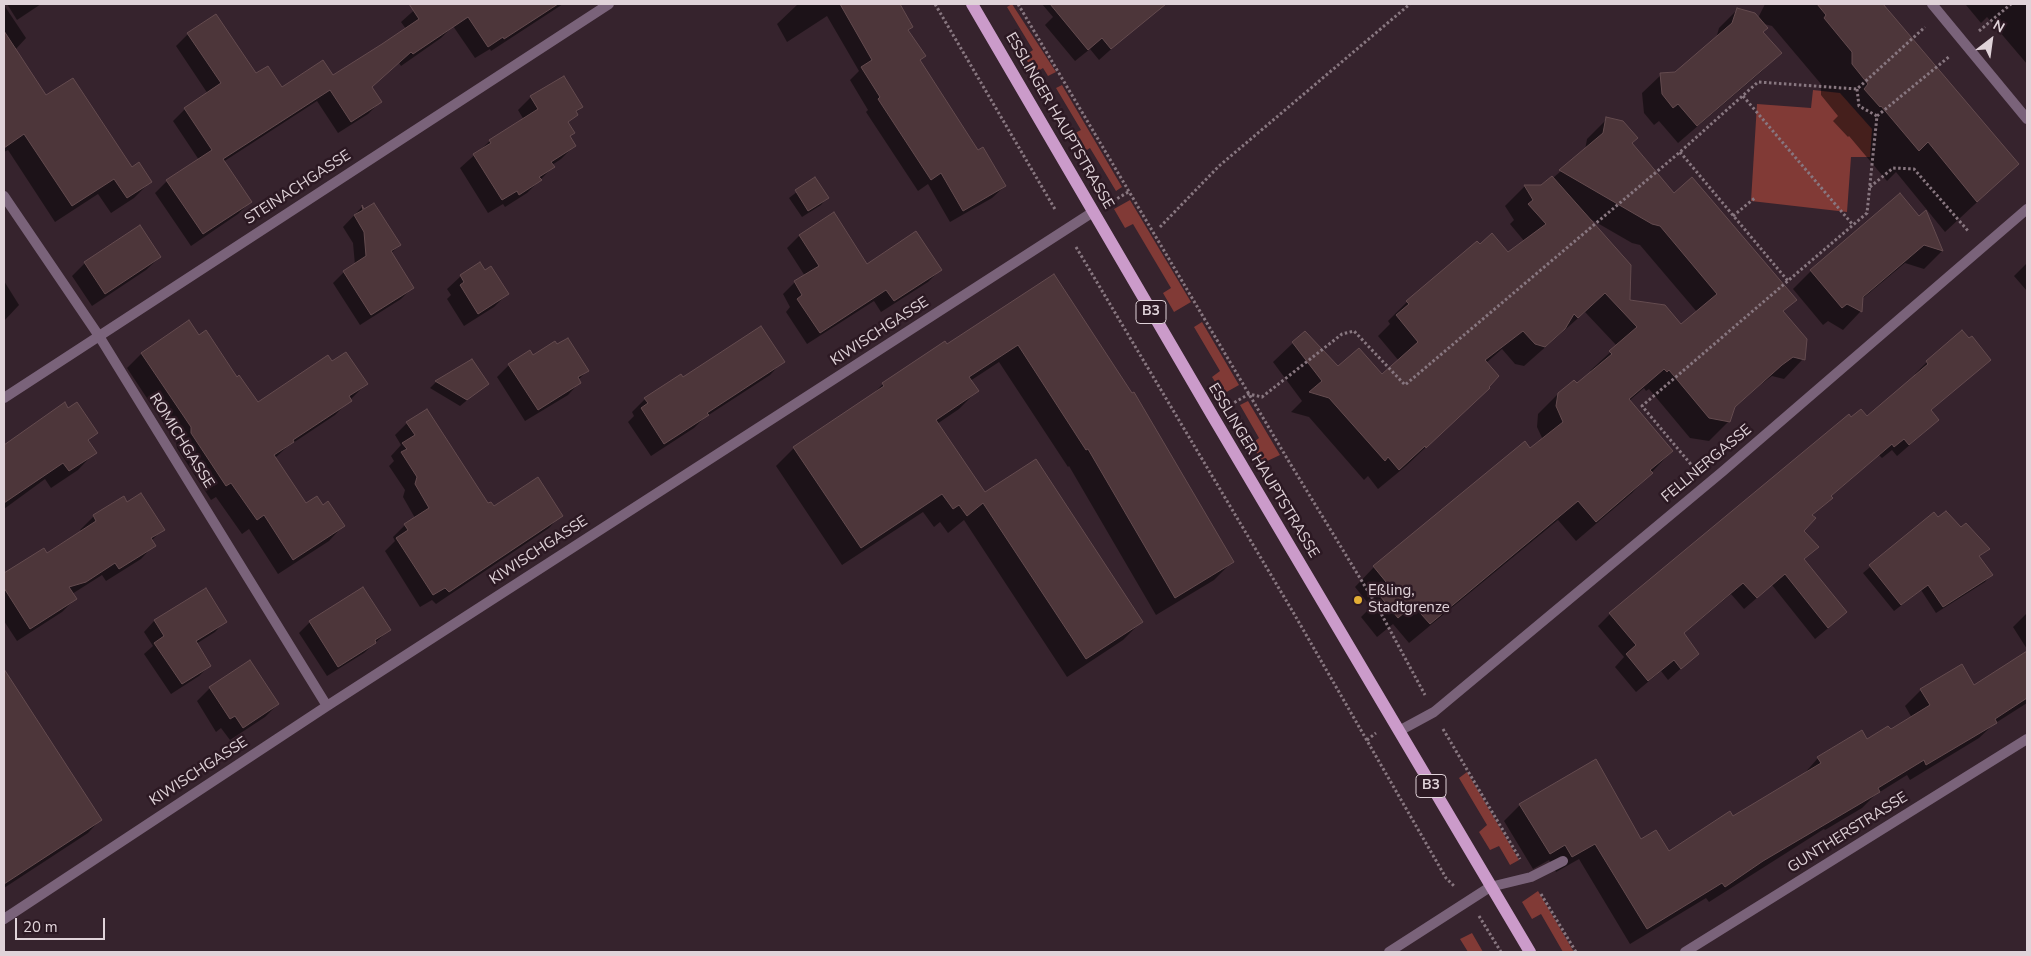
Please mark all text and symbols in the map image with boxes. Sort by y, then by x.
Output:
north arrow [1966,15,2016,65]
text: N [1989,16,2008,37]
street label: ESSLINGER HAUPTSTRASSE [1001,30,1117,212]
street label: STEINACHGASSE [242,147,354,229]
street label: KIWISCHGASSE [828,294,932,370]
road number: B3 [1136,300,1166,324]
street label: ESSLINGER HAUPTSTRASSE [1204,380,1322,562]
street label: ROMICHGASSE [145,390,217,492]
street label: FELLNERGASSE [1658,421,1756,507]
street label: KIWISCHGASSE [487,513,591,589]
place label: Eßling, Stadtgrenze [1368,582,1450,617]
marker: Eßling, Stadtgrenze [1352,594,1364,606]
street label: KIWISCHGASSE [147,734,251,810]
road number: B3 [1416,774,1446,798]
street label: GUNTHERSTRASSE [1785,789,1911,877]
scale bar [18,908,108,940]
text: 20 m [23,917,58,937]

